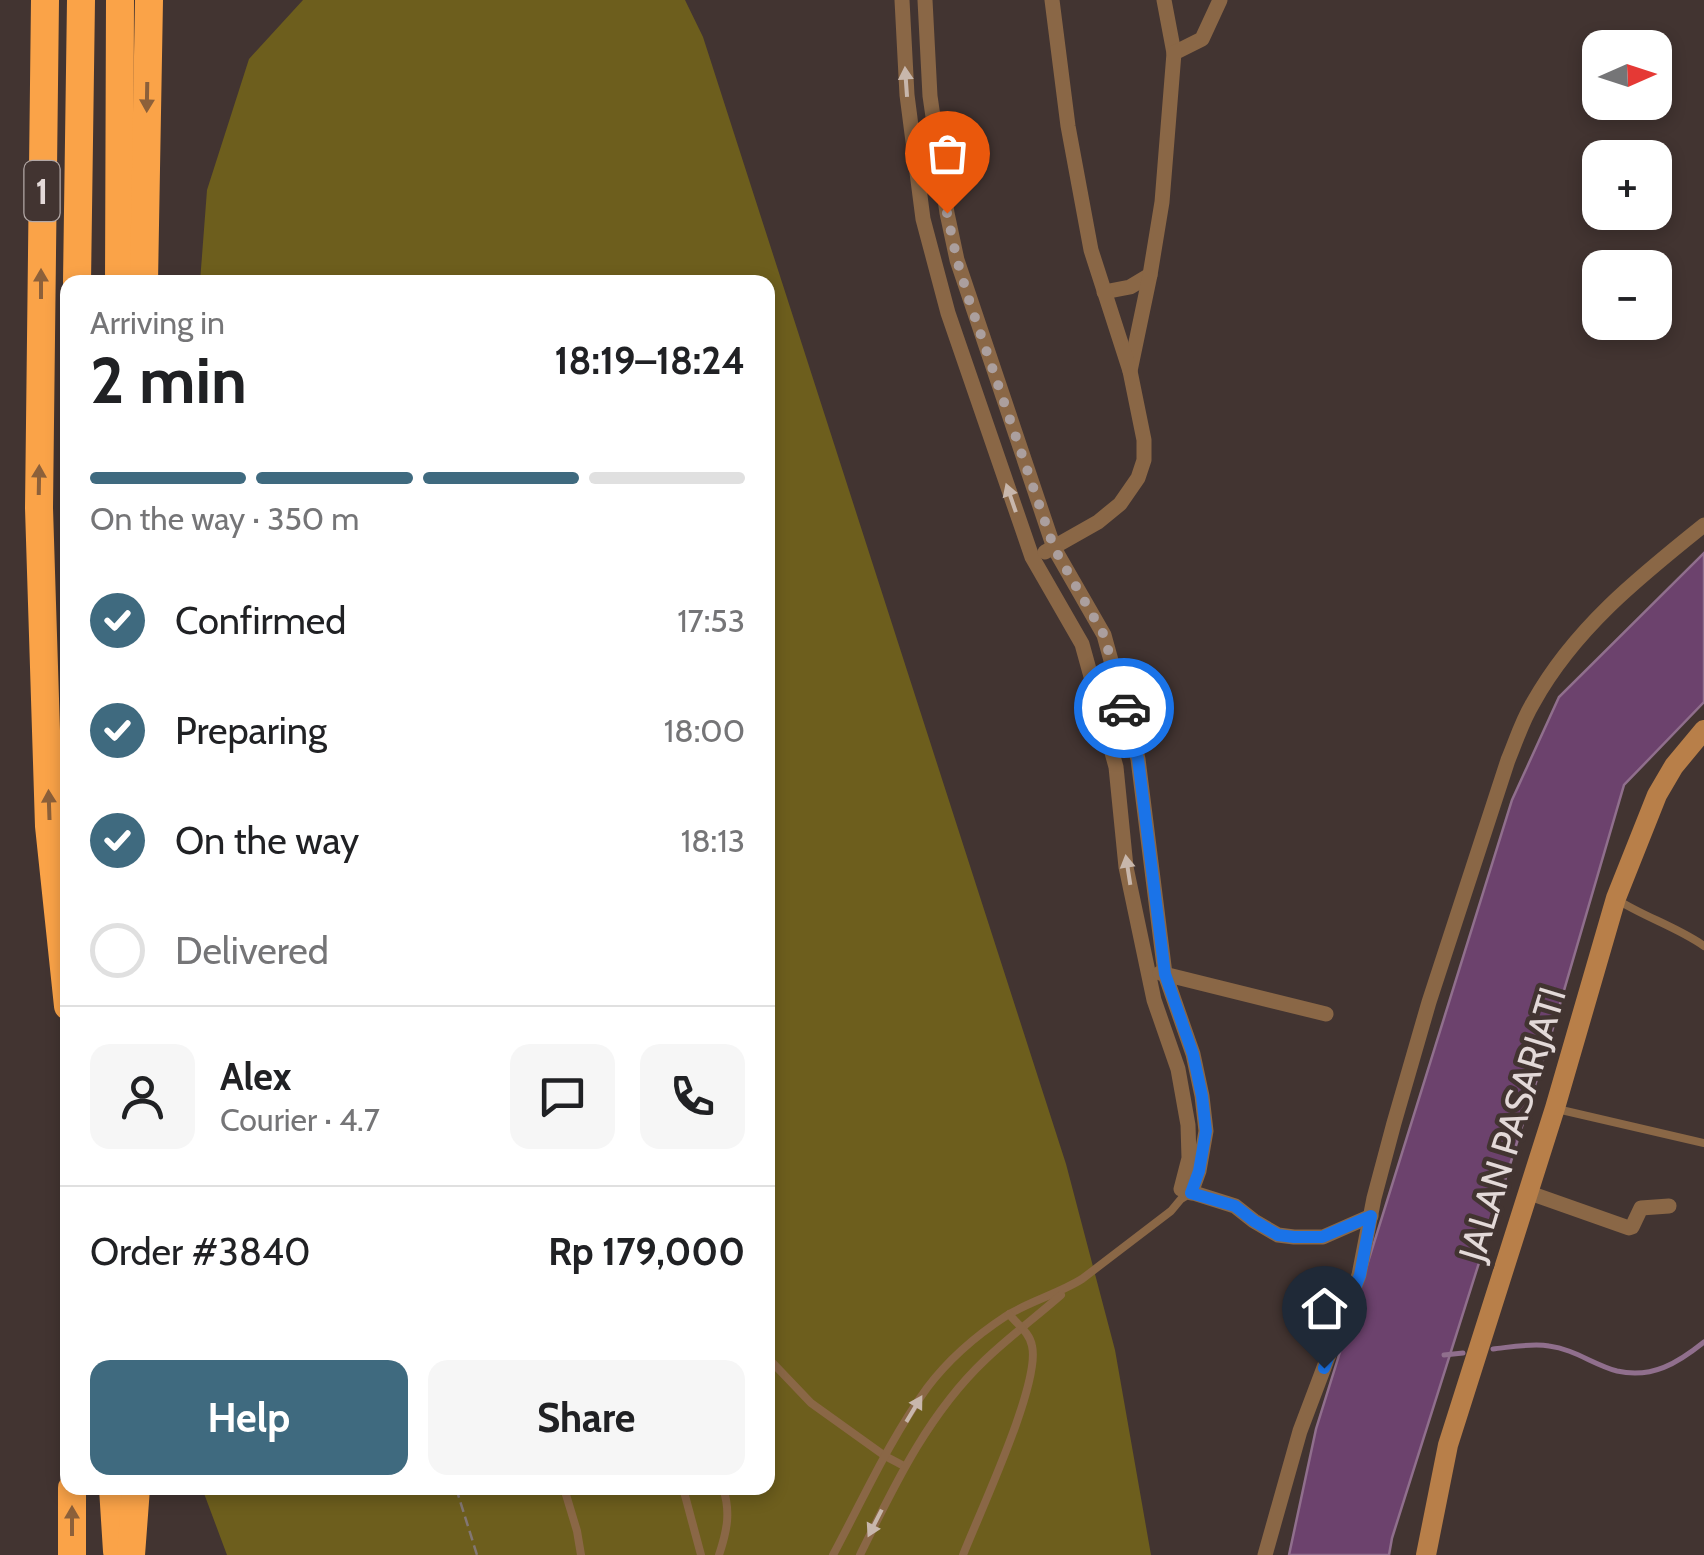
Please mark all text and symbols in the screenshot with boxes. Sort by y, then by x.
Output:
north arrow [1582,30,1672,120]
map controls [1582,30,1672,340]
one-way arrow [898,66,914,98]
one-way arrow [138,82,154,114]
pin [905,111,990,214]
icon: bag [920,126,975,181]
button: + [1582,140,1672,230]
road number: 1 [24,161,60,221]
button: − [1582,250,1672,340]
one-way arrow [33,267,49,299]
text: Arriving in [90,303,225,342]
text: 18:19–18:24 [555,337,745,384]
text: 2 min [90,340,247,419]
one-way arrow [31,463,47,495]
one-way arrow [1003,482,1018,512]
text: On the way · 350 m [90,499,359,538]
icon: check [90,593,145,648]
text: Confirmed [175,597,346,644]
text: 17:53 [677,601,745,640]
courier [1074,658,1174,758]
icon: car [1097,681,1152,736]
icon: check [90,703,145,758]
text: Preparing [175,707,327,754]
text: 18:00 [664,711,745,750]
one-way arrow [40,788,56,820]
icon: check [90,813,145,868]
text: On the way [175,817,359,864]
text: 18:13 [681,821,745,860]
one-way arrow [1120,854,1135,886]
text: Delivered [175,927,329,974]
street label: JALAN PASARJATI [1448,981,1576,1268]
button: person [90,1044,195,1149]
button: chat [510,1044,615,1149]
button: phone [640,1044,745,1149]
text: Alex [220,1053,291,1100]
text: Courier · 4.7 [220,1100,380,1139]
text: Order #3840 [90,1228,310,1275]
text: Rp 179,000 [548,1228,745,1275]
pin [1282,1266,1367,1369]
icon: home [1297,1281,1352,1336]
button: Help [90,1360,408,1475]
button: Share [428,1360,745,1475]
one-way arrow [904,1395,923,1422]
one-way arrow [64,1505,80,1537]
one-way arrow [867,1509,884,1538]

